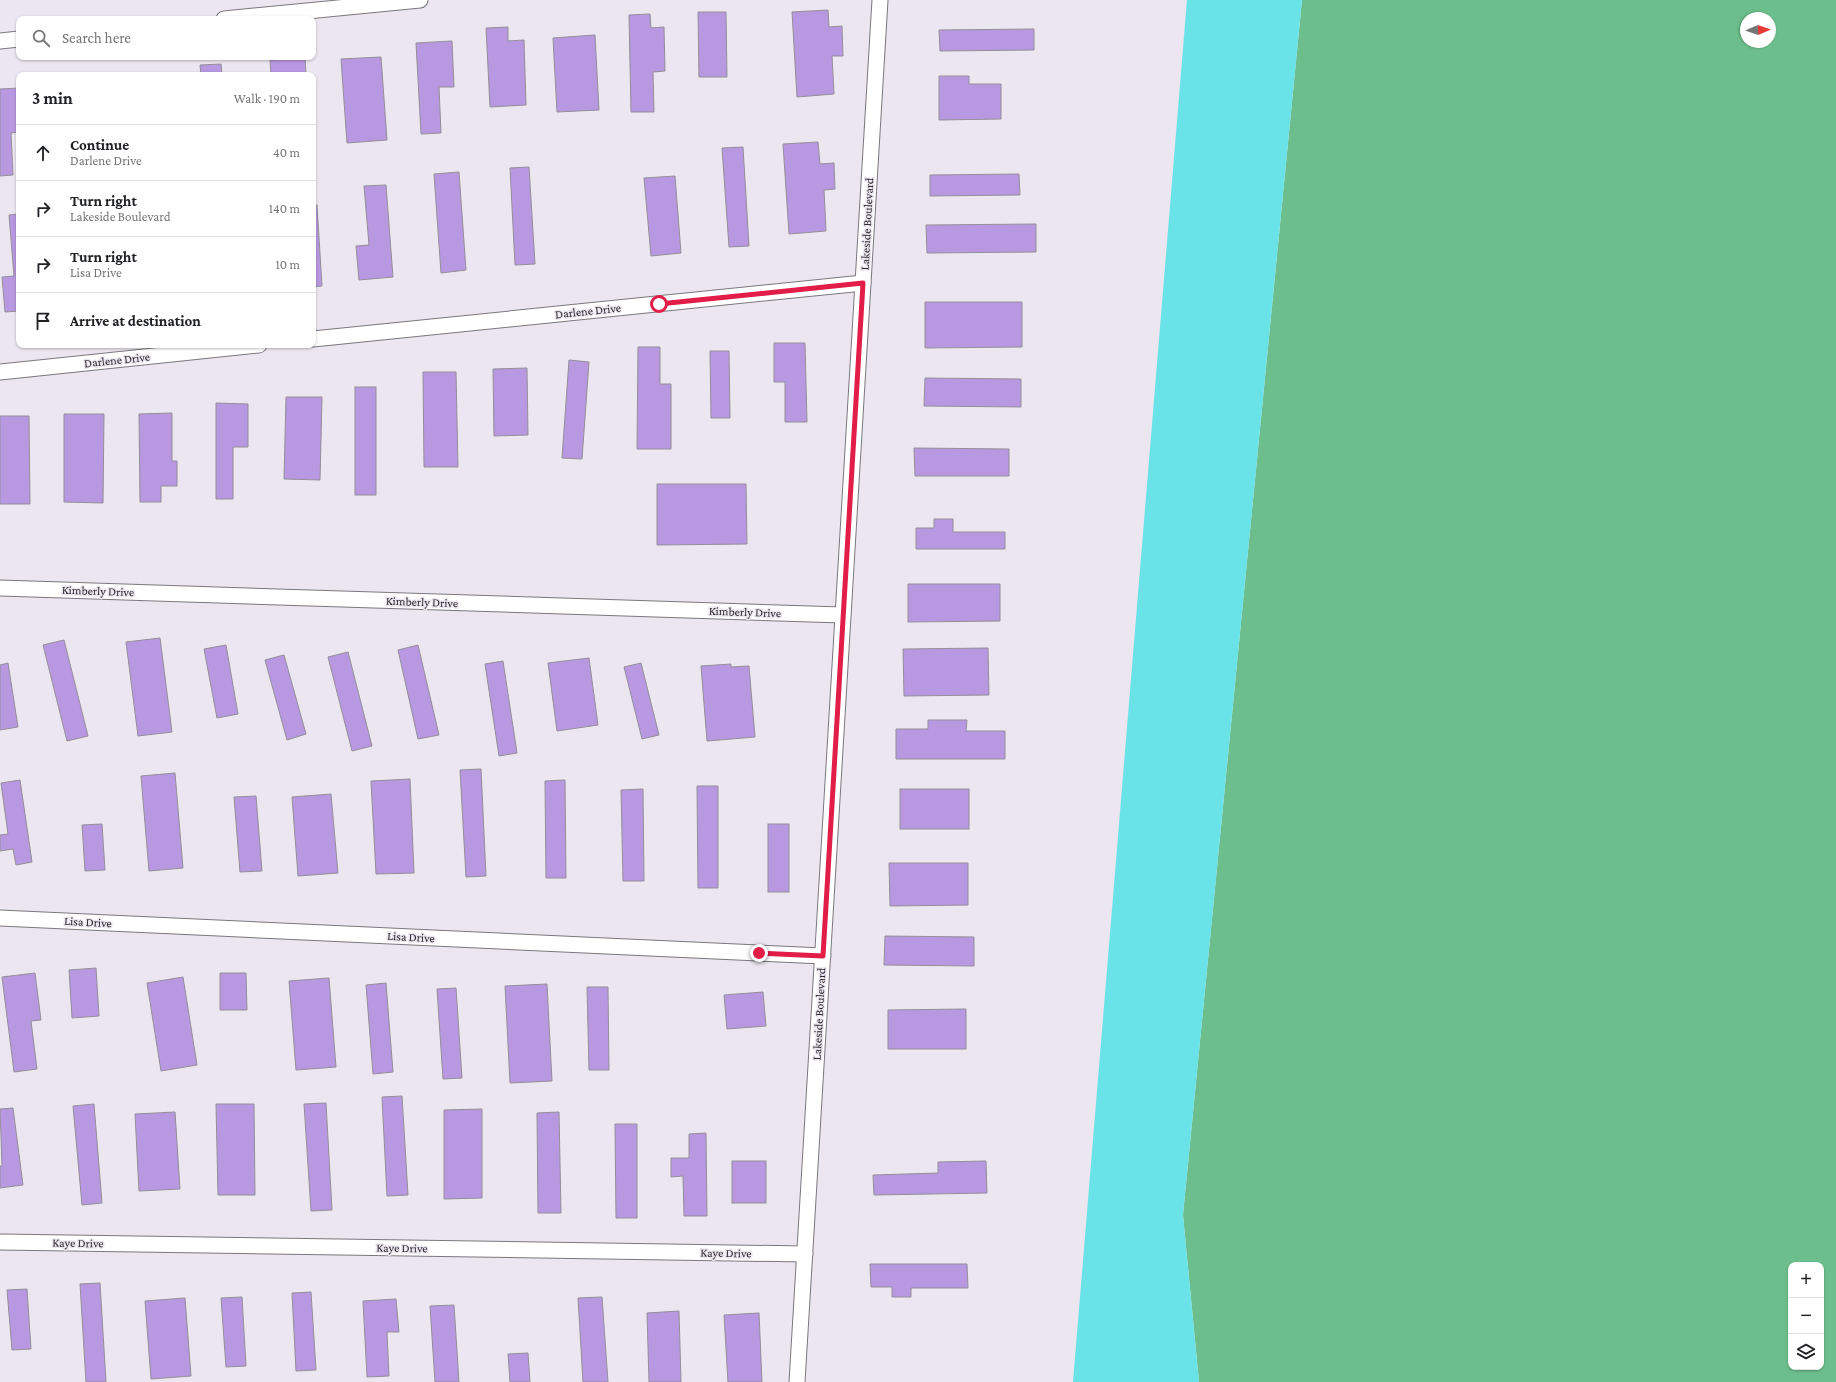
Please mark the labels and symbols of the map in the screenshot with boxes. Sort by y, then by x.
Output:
north arrow [1740,12,1776,48]
street label: Lakeside Boulevard [858,177,876,271]
route start [650,295,668,313]
street label: Darlene Drive [554,301,622,321]
street label: Darlene Drive [83,350,151,370]
street label: Kimberly Drive [62,583,134,599]
street label: Kimberly Drive [386,594,458,610]
street label: Kimberly Drive [709,604,781,620]
street label: Lisa Drive [64,914,112,930]
street label: Lisa Drive [387,929,435,945]
route end [750,944,768,962]
street label: Lakeside Boulevard [810,967,828,1061]
street label: Kaye Drive [52,1236,104,1250]
street label: Kaye Drive [376,1241,428,1255]
street label: Kaye Drive [700,1246,752,1260]

